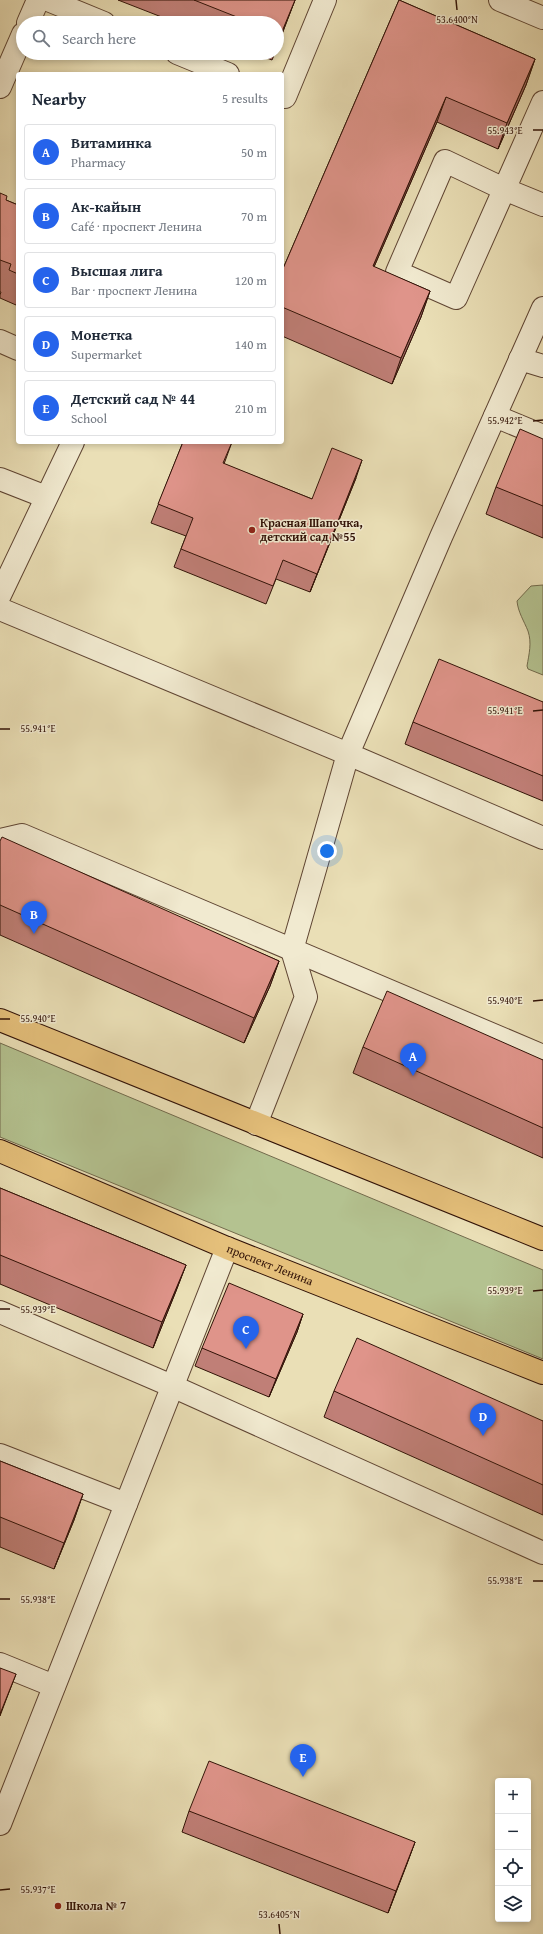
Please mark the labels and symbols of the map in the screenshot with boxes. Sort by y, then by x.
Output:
text: 53.6400°N [436,12,478,27]
text: 55.943°E [487,123,523,138]
text: 55.942°E [487,413,523,428]
place label: Красная Шапочка, детский сад №55 [260,514,363,545]
marker: Красная Шапочка, детский сад №55 [247,525,257,535]
text: 55.941°E [487,703,523,718]
text: 55.941°E [20,721,56,736]
your location [317,841,337,861]
pin: B [21,901,47,934]
text: 55.940°E [487,993,523,1008]
text: 55.940°E [20,1011,56,1026]
pin: A [400,1043,426,1076]
street label: проспект Ленина [224,1240,316,1289]
text: 55.939°E [487,1283,523,1298]
text: 55.939°E [20,1302,56,1317]
pin: C [233,1316,259,1349]
pin: D [470,1403,496,1436]
text: 55.938°E [487,1573,523,1588]
text: 55.938°E [20,1592,56,1607]
pin: E [290,1744,316,1777]
text: 55.937°E [20,1882,56,1897]
place label: Школа № 7 [66,1897,126,1914]
marker: Школа № 7 [53,1901,63,1911]
text: 53.6405°N [258,1907,300,1922]

